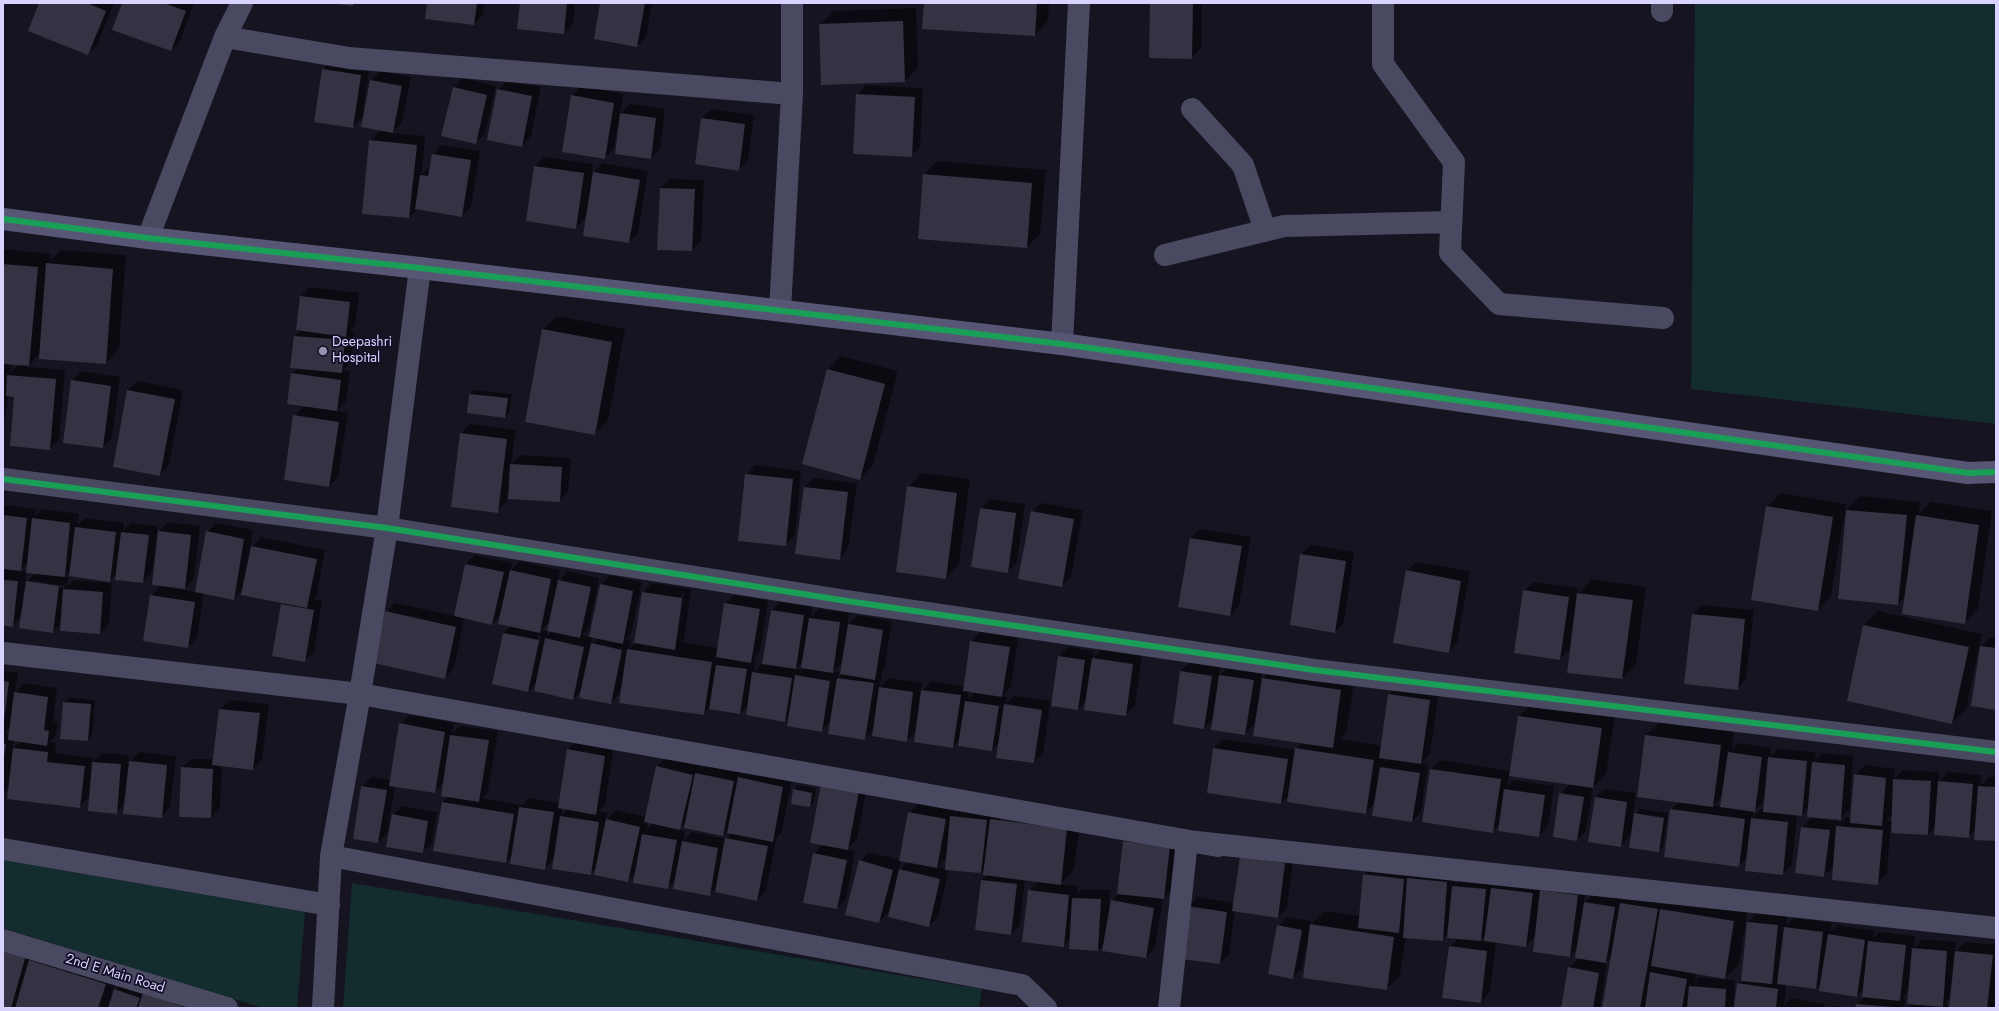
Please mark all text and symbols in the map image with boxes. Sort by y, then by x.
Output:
place label: Deepashri Hospital [332,335,392,368]
marker: Deepashri Hospital [317,345,329,357]
street label: 2nd E Main Road [63,951,167,997]

